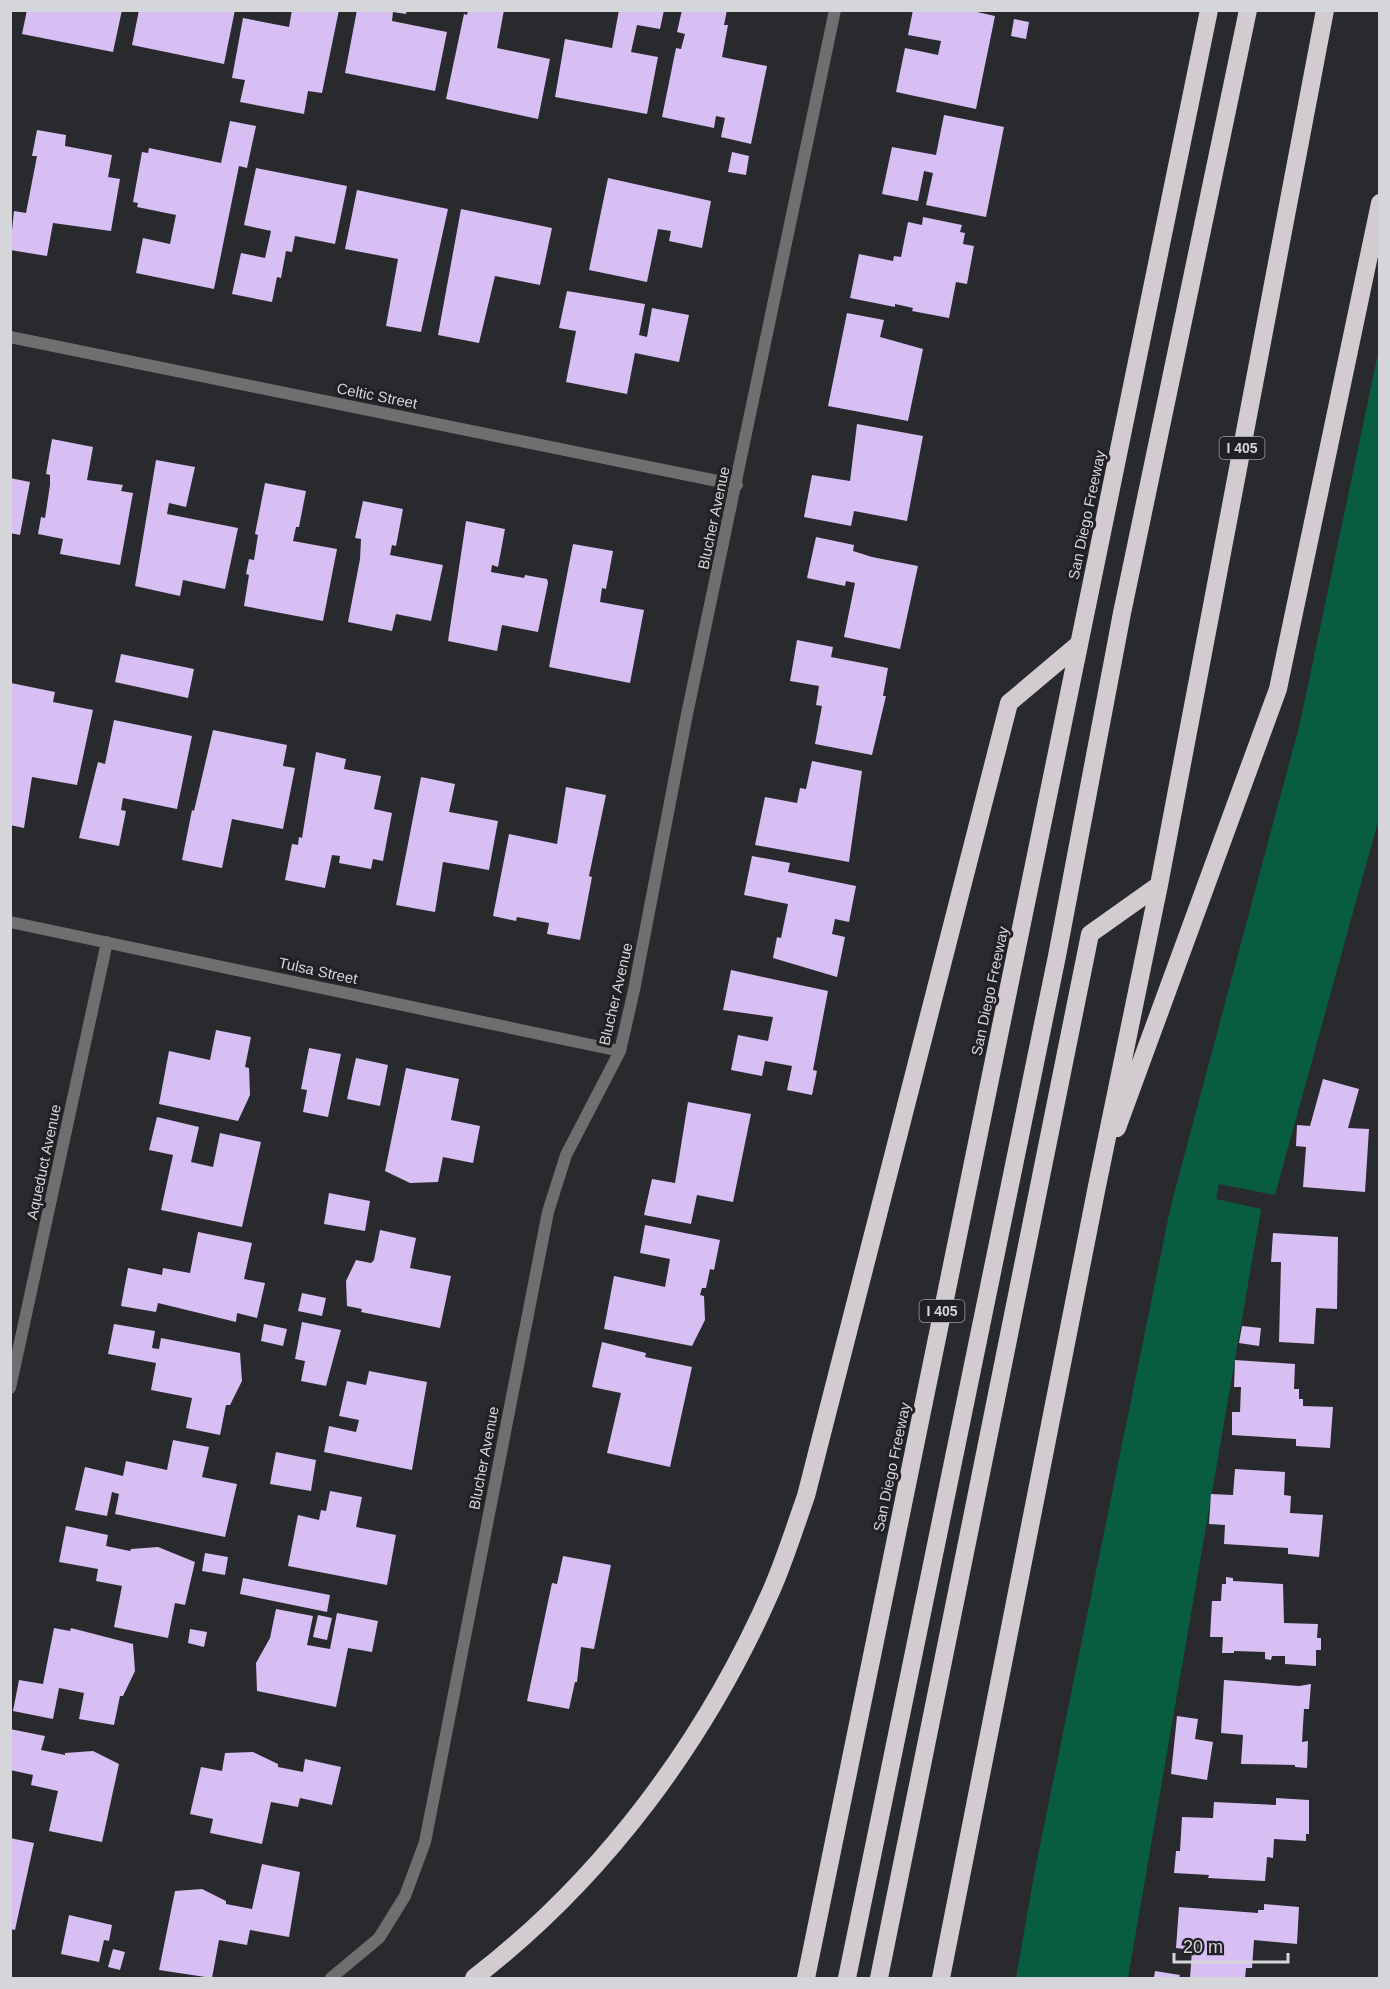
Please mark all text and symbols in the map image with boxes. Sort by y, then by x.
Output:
street label: Celtic Street [335,379,420,412]
road number: I 405 [1220,437,1264,459]
street label: San Diego Freeway [1065,448,1109,581]
street label: Blucher Avenue [694,465,733,571]
street label: San Diego Freeway [968,924,1012,1057]
street label: Blucher Avenue [595,941,636,1047]
street label: Tulsa Street [277,954,360,987]
street label: Aqueduct Avenue [23,1103,64,1221]
road number: I 405 [920,1300,964,1322]
street label: San Diego Freeway [870,1400,914,1533]
street label: Blucher Avenue [465,1405,502,1511]
scale bar [1174,1926,1288,1964]
text: 20 m [1183,1937,1223,1957]

